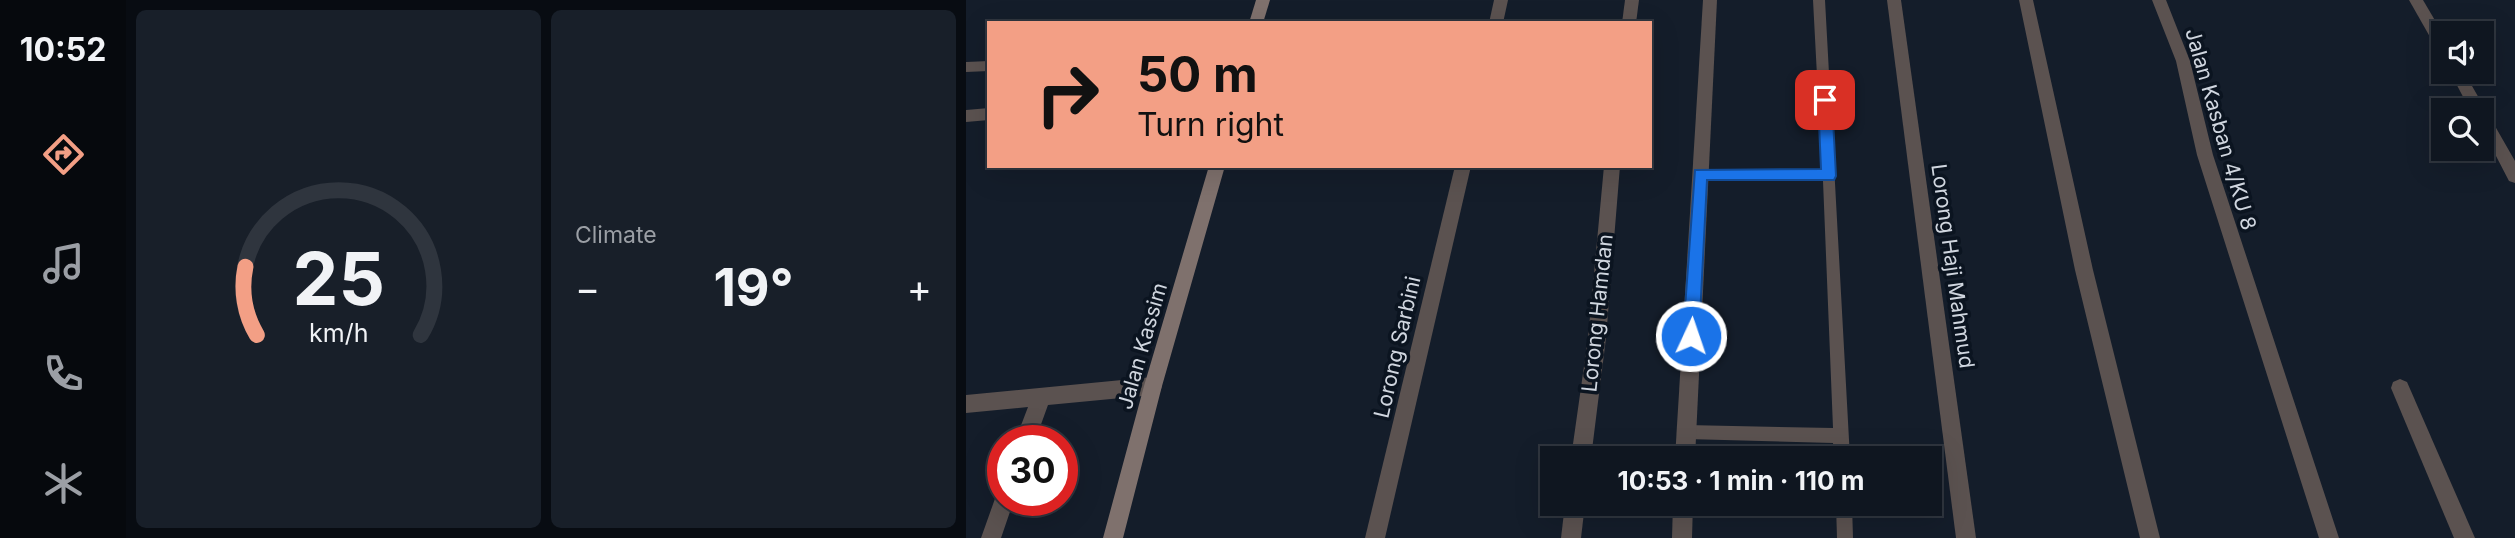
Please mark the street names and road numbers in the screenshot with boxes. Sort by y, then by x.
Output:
street label: Jalan Kasban 4/KU 8 [2180,25,2262,233]
street label: Lorong Haji Mahmud [1926,162,1980,370]
street label: Lorong Hamdan [1576,233,1618,393]
street label: Lorong Sarbini [1369,274,1425,420]
street label: Jalan Kassim [1112,280,1172,412]

